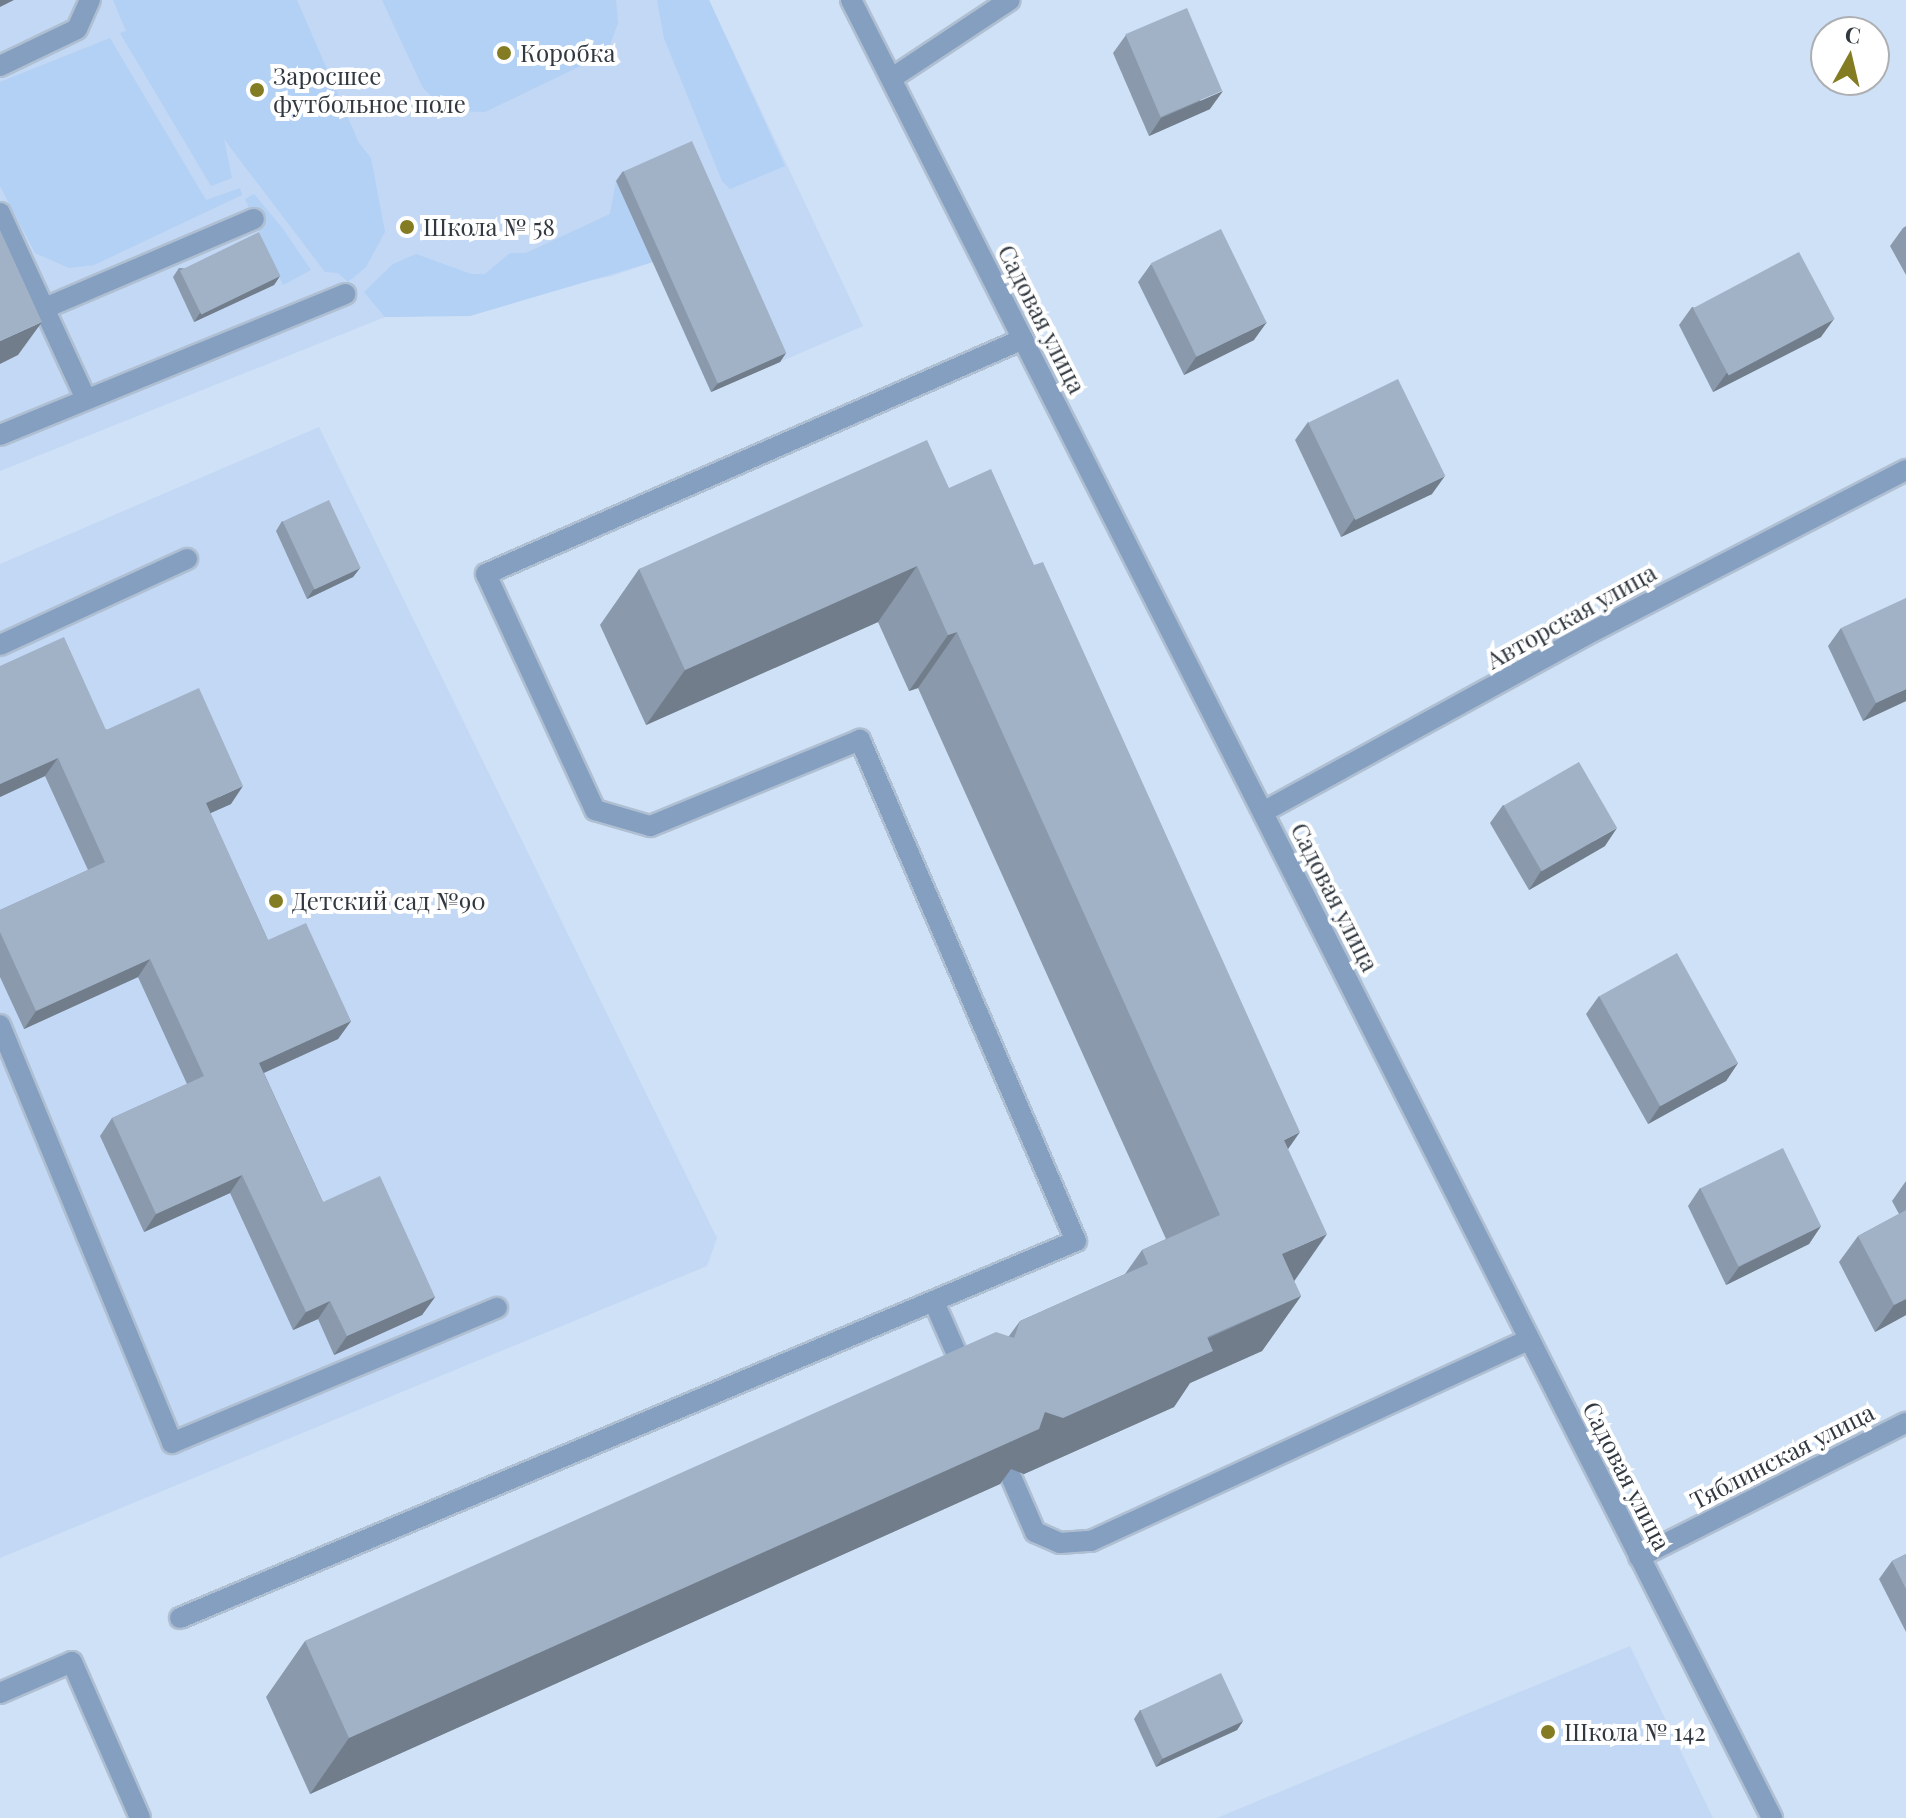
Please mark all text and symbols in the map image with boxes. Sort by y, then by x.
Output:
north arrow [1810,16,1890,96]
text: С [1843,18,1863,50]
place label: Коробка [520,39,615,67]
marker: Коробка [495,44,513,62]
place label: Заросшее футбольное поле [273,62,466,118]
marker: Заросшее футбольное поле [248,81,266,99]
place label: Школа № 58 [423,213,555,241]
marker: Школа № 58 [398,218,416,236]
street label: Садовая улица [992,240,1092,398]
street label: Авторская улица [1481,557,1661,675]
street label: Садовая улица [1285,818,1385,976]
place label: Детский сад №90 [292,887,486,915]
marker: Детский сад №90 [267,892,285,910]
street label: Садовая улица [1577,1397,1677,1555]
street label: Тяблинская улица [1685,1397,1879,1515]
place label: Школа № 142 [1564,1718,1706,1746]
marker: Школа № 142 [1539,1723,1557,1741]

